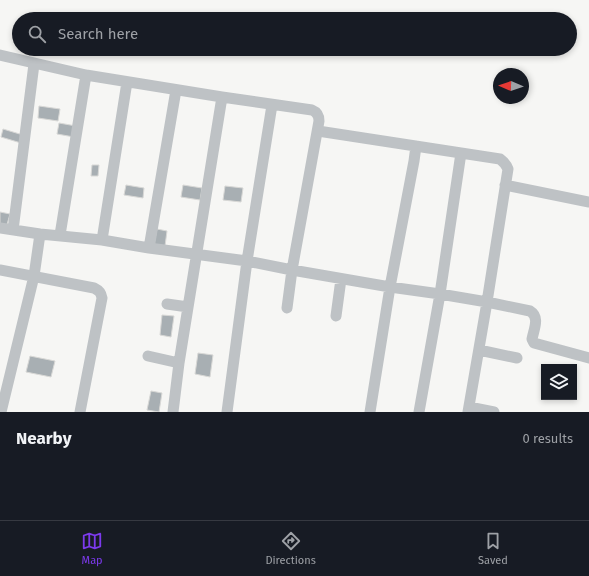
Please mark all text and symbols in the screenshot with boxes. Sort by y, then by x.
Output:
search box [12,12,577,56]
icon: search [26,23,48,45]
text: Search here [58,25,138,43]
north arrow [493,68,529,104]
map controls [541,364,577,400]
button: layers [541,364,577,400]
text: Nearby [16,428,71,449]
text: 0 results [522,431,573,446]
tab: Map [81,530,103,567]
tab: Directions [265,530,316,567]
tab: Saved [478,530,508,567]

